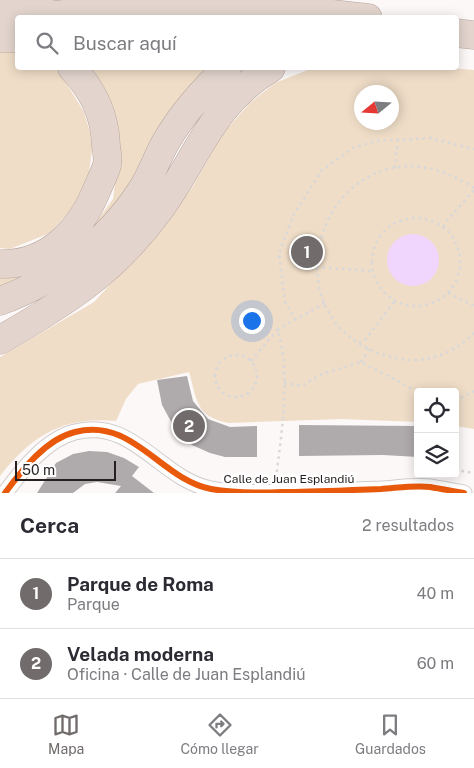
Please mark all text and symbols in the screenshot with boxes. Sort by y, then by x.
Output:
search box [15,15,459,70]
icon: search [33,29,61,57]
text: Buscar aquí [73,32,177,54]
north arrow [354,85,399,130]
pin: 1 [291,233,323,271]
your location [239,308,265,334]
map controls [414,388,459,478]
button: locate [414,388,459,433]
pin: 2 [173,407,205,445]
button: layers [414,433,459,478]
scale bar [15,458,116,481]
text: 50 m [22,462,55,478]
street label: Calle de Juan Esplandiú [224,472,354,486]
text: Cerca [20,513,79,538]
text: 2 resultados [362,516,454,535]
text: Parque de Roma [67,573,214,595]
text: 1 [33,584,39,603]
text: 40 m [416,584,454,603]
text: Parque [67,595,120,614]
text: Velada moderna [67,643,214,665]
text: 2 [31,654,41,673]
text: 60 m [417,654,454,673]
text: Oficina · Calle de Juan Esplandiú [67,665,305,684]
tab: Mapa [48,711,84,757]
tab: Cómo llegar [180,711,259,757]
tab: Guardados [355,711,426,757]

